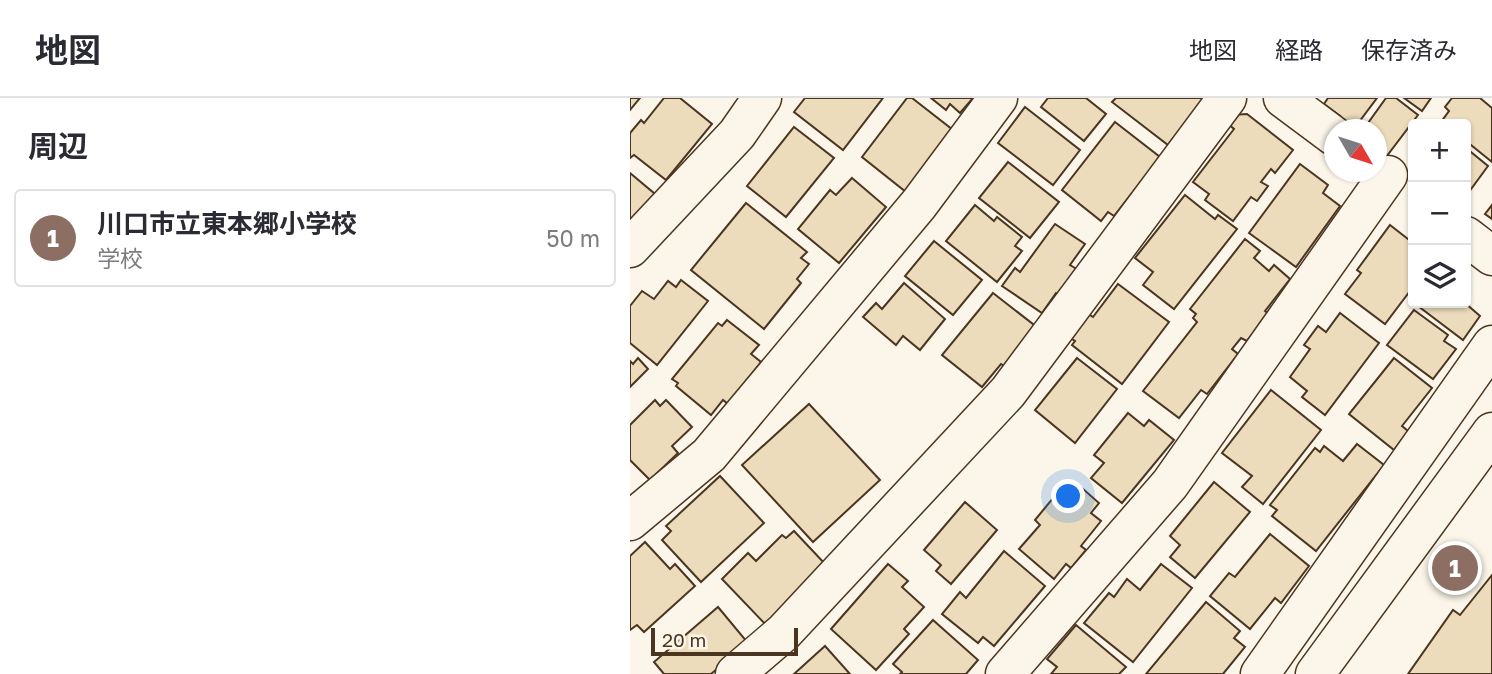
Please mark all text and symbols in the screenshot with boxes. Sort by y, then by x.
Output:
text: 地図 [35,30,101,69]
text: 地図 [1189,35,1237,64]
text: 経路 [1275,35,1323,64]
text: 保存済み [1361,35,1457,64]
north arrow [1324,119,1387,182]
map controls [1408,119,1471,308]
button: + [1408,119,1471,182]
text: 周辺 [28,128,88,164]
button: − [1408,182,1471,245]
text: 川口市立東本郷小学校 [97,208,357,239]
text: 1 [47,224,59,252]
text: 50 m [546,224,600,252]
text: 学校 [97,244,143,272]
button: layers [1408,245,1471,308]
your location [1051,479,1085,513]
pin: 1 [1432,542,1478,594]
scale bar [651,625,798,657]
text: 20 m [662,628,706,651]

